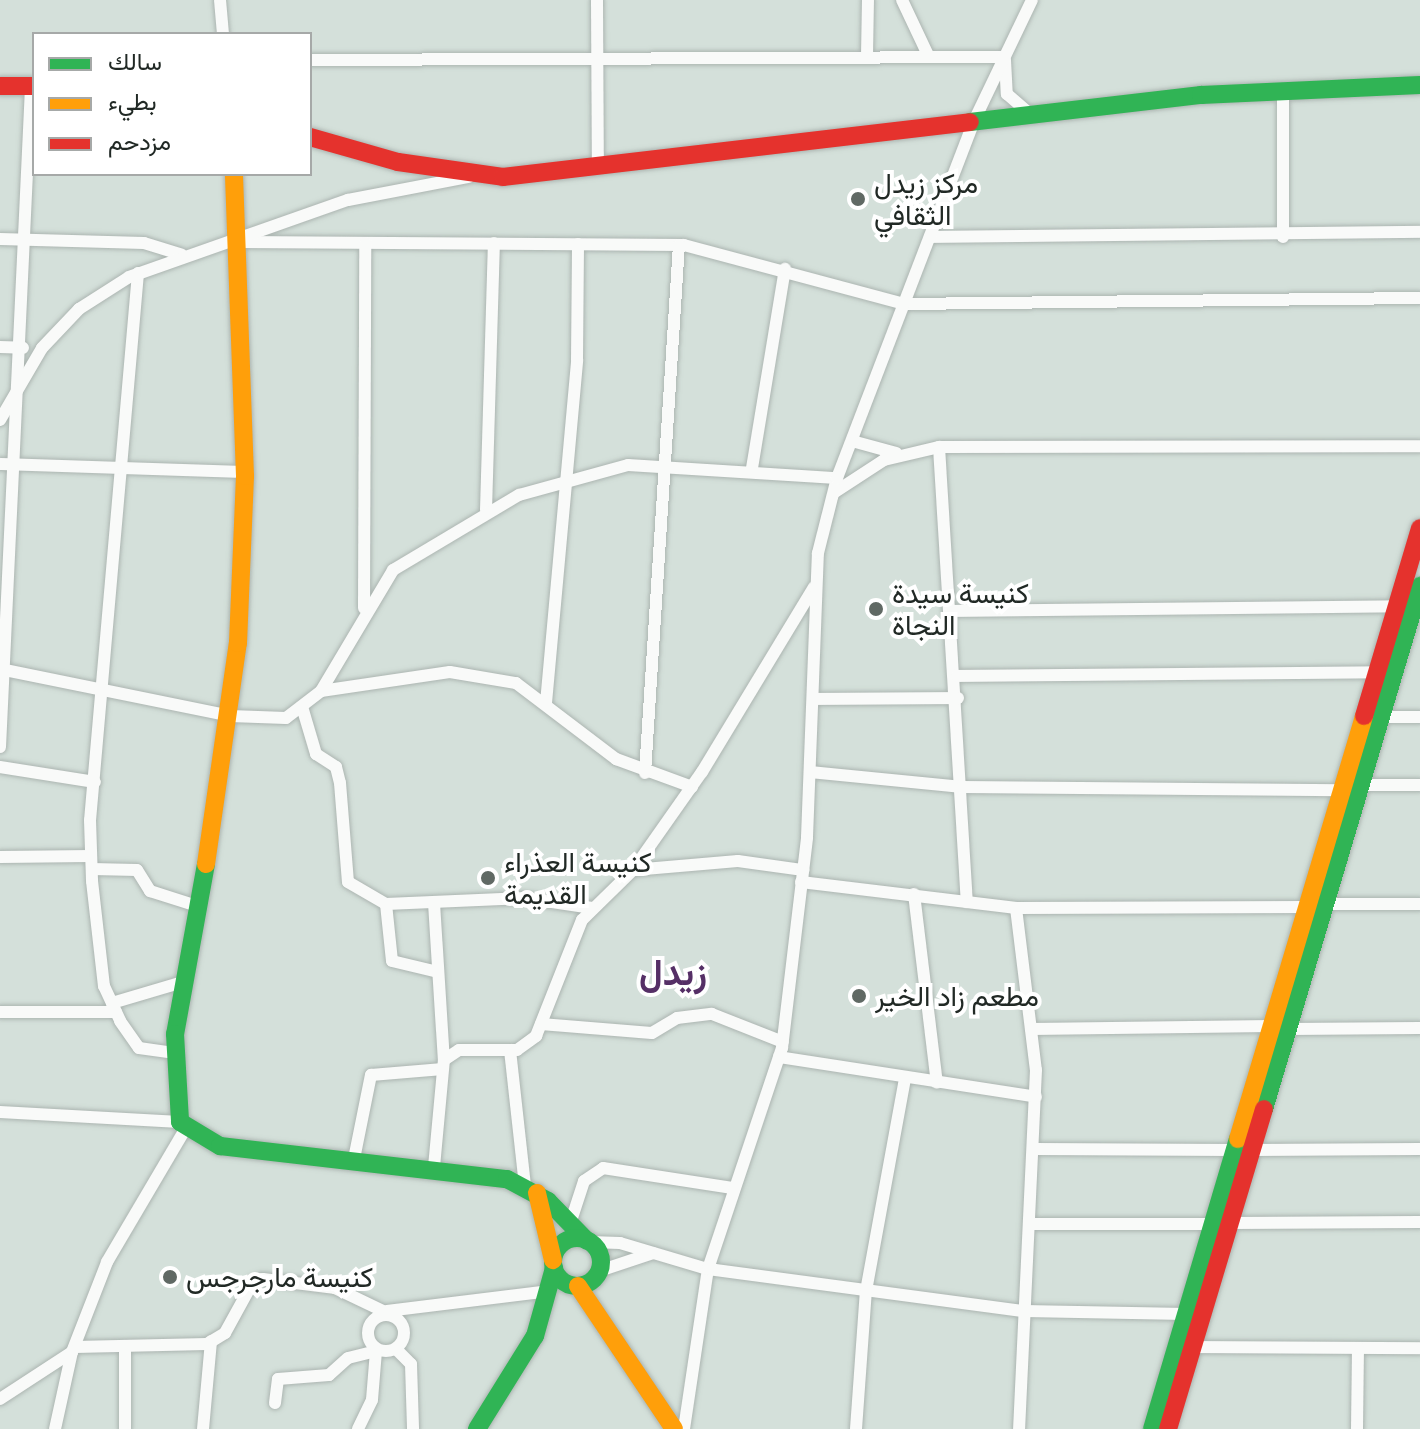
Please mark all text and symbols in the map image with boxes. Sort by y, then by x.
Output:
legend [32,32,312,176]
text: سالك [108,46,162,77]
text: بطيء [108,86,157,117]
text: مزدحم [108,126,171,157]
place label: مركز زيدل الثقافي [874,166,978,232]
marker: مركز زيدل الثقافي [849,190,867,208]
place label: كنيسة سيدة النجاة [892,576,1029,642]
marker: كنيسة سيدة النجاة [867,600,885,618]
place label: كنيسة العذراء القديمة [504,845,652,911]
marker: كنيسة العذراء القديمة [479,869,497,887]
district label: زيدل [639,951,707,995]
place label: مطعم زاد الخير [875,979,1039,1013]
marker: مطعم زاد الخير [850,987,868,1005]
place label: كنيسة مارجرجس [186,1260,373,1294]
marker: كنيسة مارجرجس [161,1268,179,1286]

